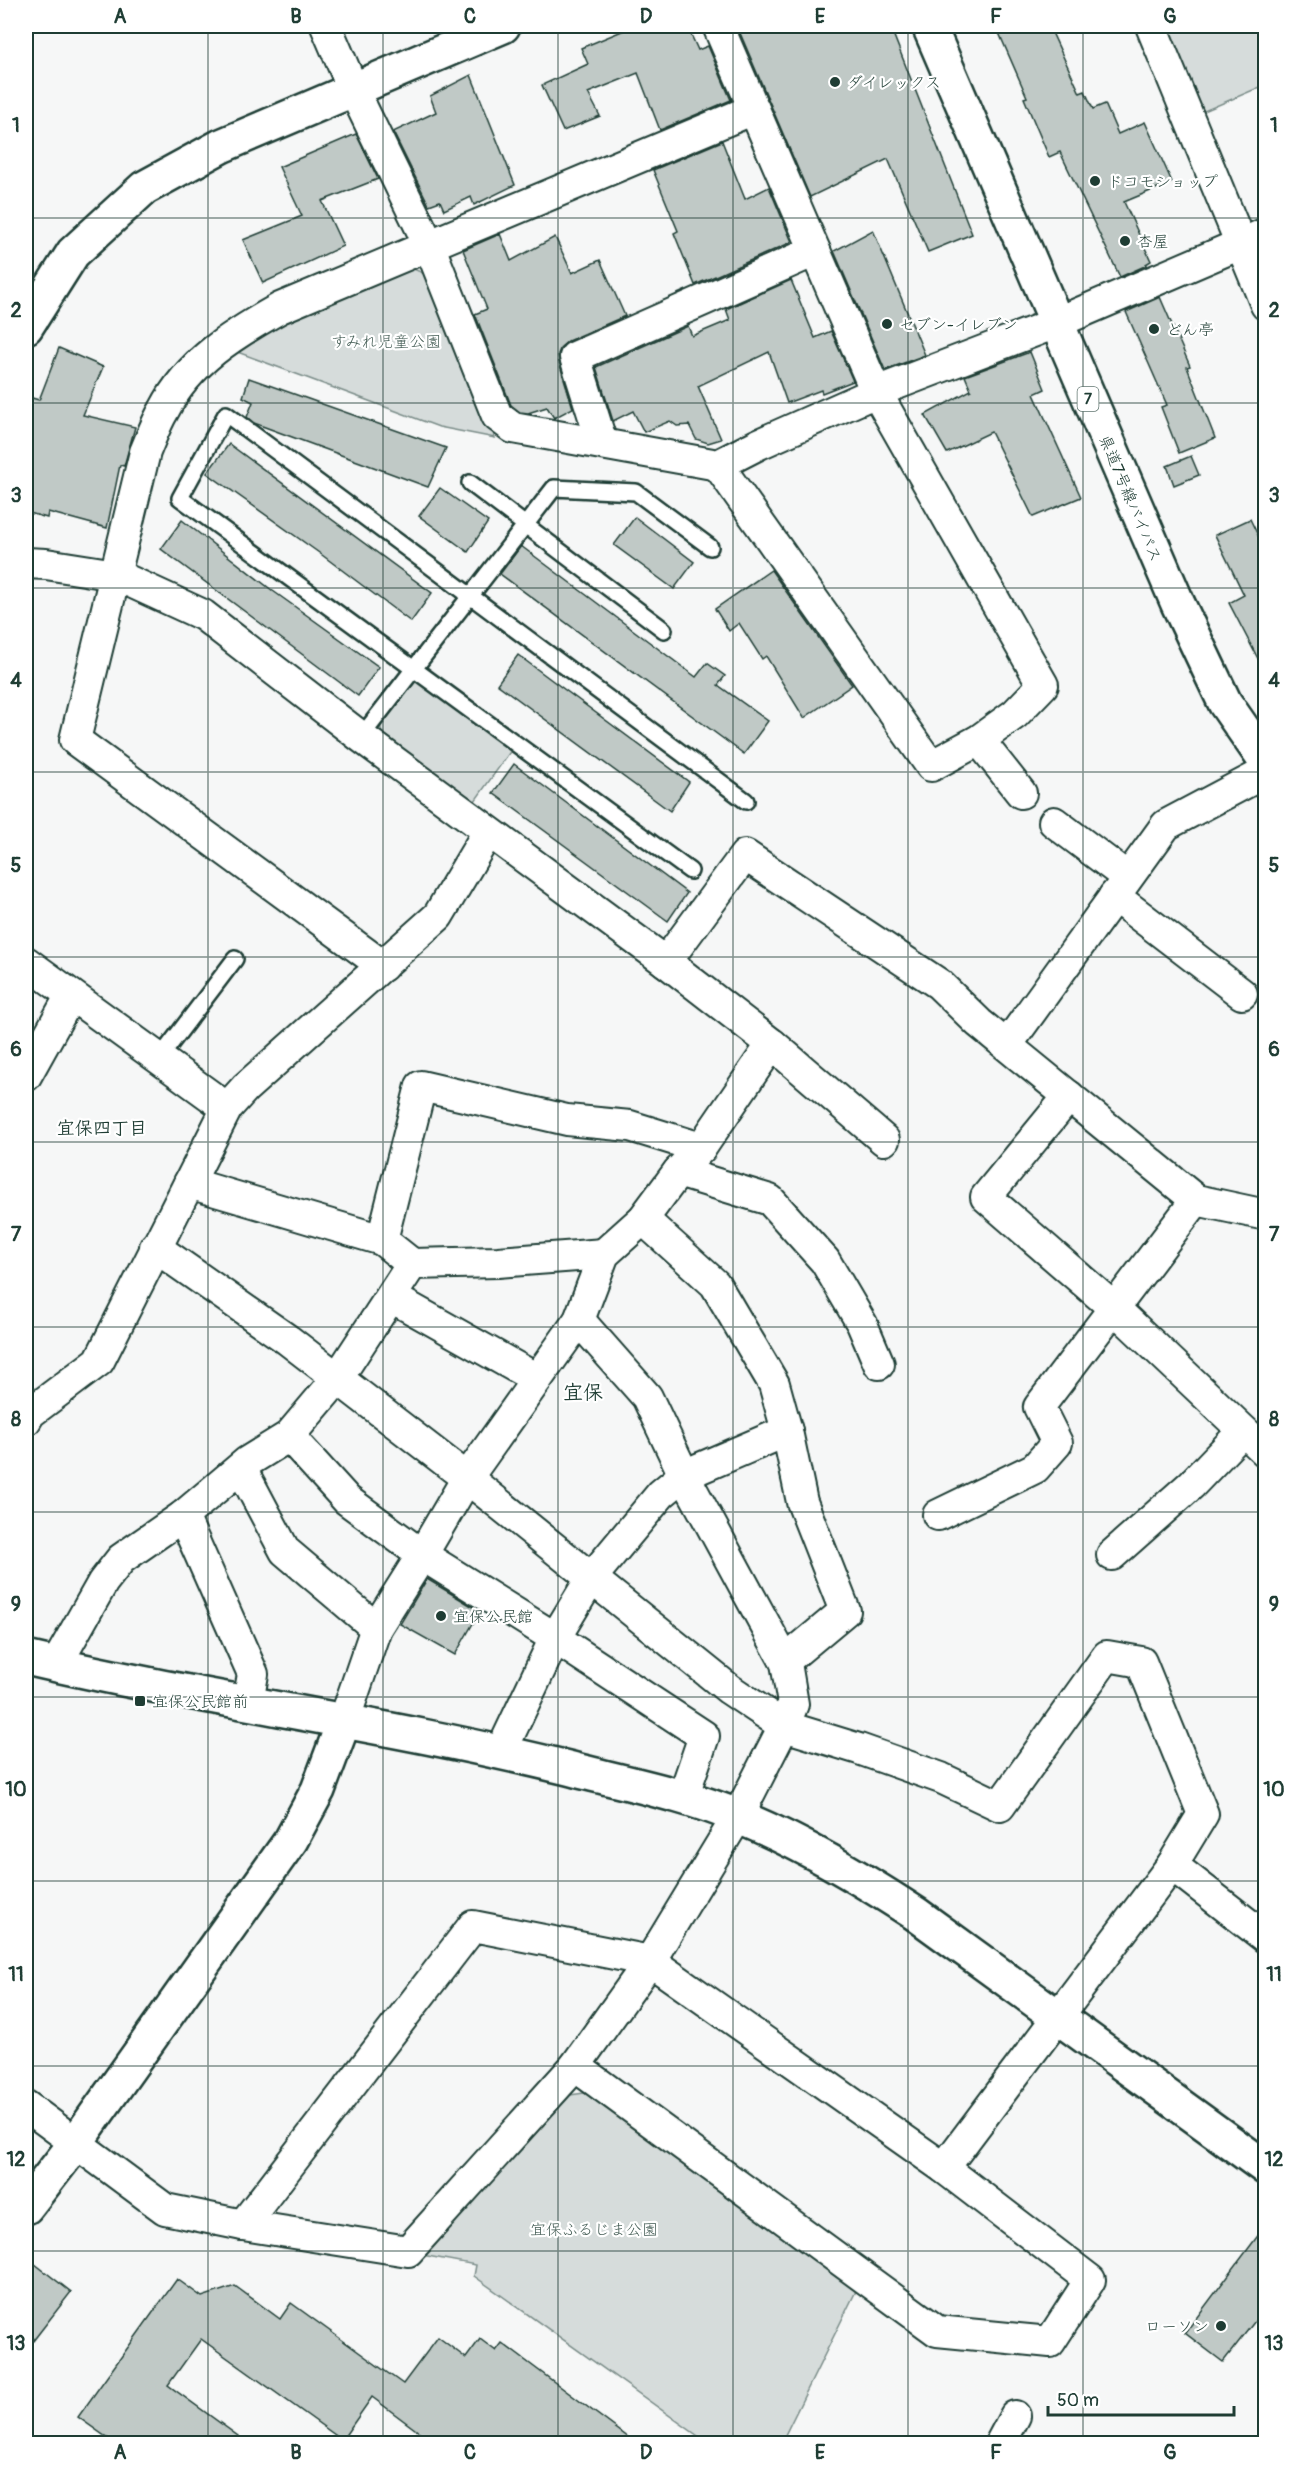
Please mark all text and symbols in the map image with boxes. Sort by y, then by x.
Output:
text: A [114,4,127,29]
text: B [290,4,302,29]
text: C [464,4,476,29]
text: D [640,4,653,29]
text: E [815,4,826,29]
text: F [990,4,1002,29]
text: G [1163,4,1177,29]
place label: ダイレックス [847,73,941,93]
marker: ダイレックス [828,75,842,89]
text: 1 [12,113,20,138]
text: 1 [1270,113,1278,138]
place label: ドコモショップ [1107,172,1218,192]
marker: ドコモショップ [1088,174,1102,188]
place label: 杏屋 [1137,232,1169,252]
marker: 杏屋 [1118,234,1132,248]
text: 2 [10,298,22,323]
text: 2 [1268,298,1280,323]
place label: セブン-イレブン [899,315,1018,335]
marker: セブン-イレブン [880,317,894,331]
place label: どん亭 [1166,320,1214,340]
marker: どん亭 [1147,322,1161,336]
park label: すみれ児童公園 [331,332,441,352]
road number: 7 [1078,387,1098,411]
street label: 県道7号線バイパス [1094,432,1166,565]
text: 3 [10,483,22,508]
text: 3 [1268,483,1280,508]
text: 4 [10,668,22,693]
text: 4 [1268,668,1280,693]
text: 5 [11,853,22,878]
text: 5 [1269,853,1280,878]
text: 6 [10,1037,22,1062]
text: 6 [1268,1037,1280,1062]
district label: 宜保四丁目 [57,1117,147,1140]
text: 7 [11,1222,22,1247]
text: 7 [1269,1222,1280,1247]
district label: 宜保 [563,1380,603,1405]
text: 8 [11,1407,21,1432]
text: 8 [1269,1407,1279,1432]
text: 9 [11,1592,21,1617]
text: 9 [1269,1592,1279,1617]
place label: 宜保公民館 [453,1607,533,1627]
marker: 宜保公民館 [434,1609,448,1623]
place label: 宜保公民館前 [152,1692,248,1712]
marker: 宜保公民館前 [133,1694,147,1708]
text: 10 [5,1777,27,1802]
text: 10 [1263,1777,1285,1802]
text: 11 [8,1962,24,1987]
text: 11 [1266,1962,1282,1987]
text: 12 [7,2147,26,2172]
text: 12 [1265,2147,1284,2172]
park label: 宜保ふるじま公園 [530,2220,658,2240]
place label: ローソン [1145,2317,1209,2337]
marker: ローソン [1214,2319,1228,2333]
text: 13 [7,2331,25,2356]
text: 13 [1265,2331,1283,2356]
scale bar [1048,2379,1234,2417]
text: 50 m [1057,2389,1099,2412]
text: A [114,2440,127,2465]
text: B [290,2440,302,2465]
text: C [464,2440,476,2465]
text: D [640,2440,653,2465]
text: E [815,2440,826,2465]
text: F [990,2440,1002,2465]
text: G [1163,2440,1177,2465]

